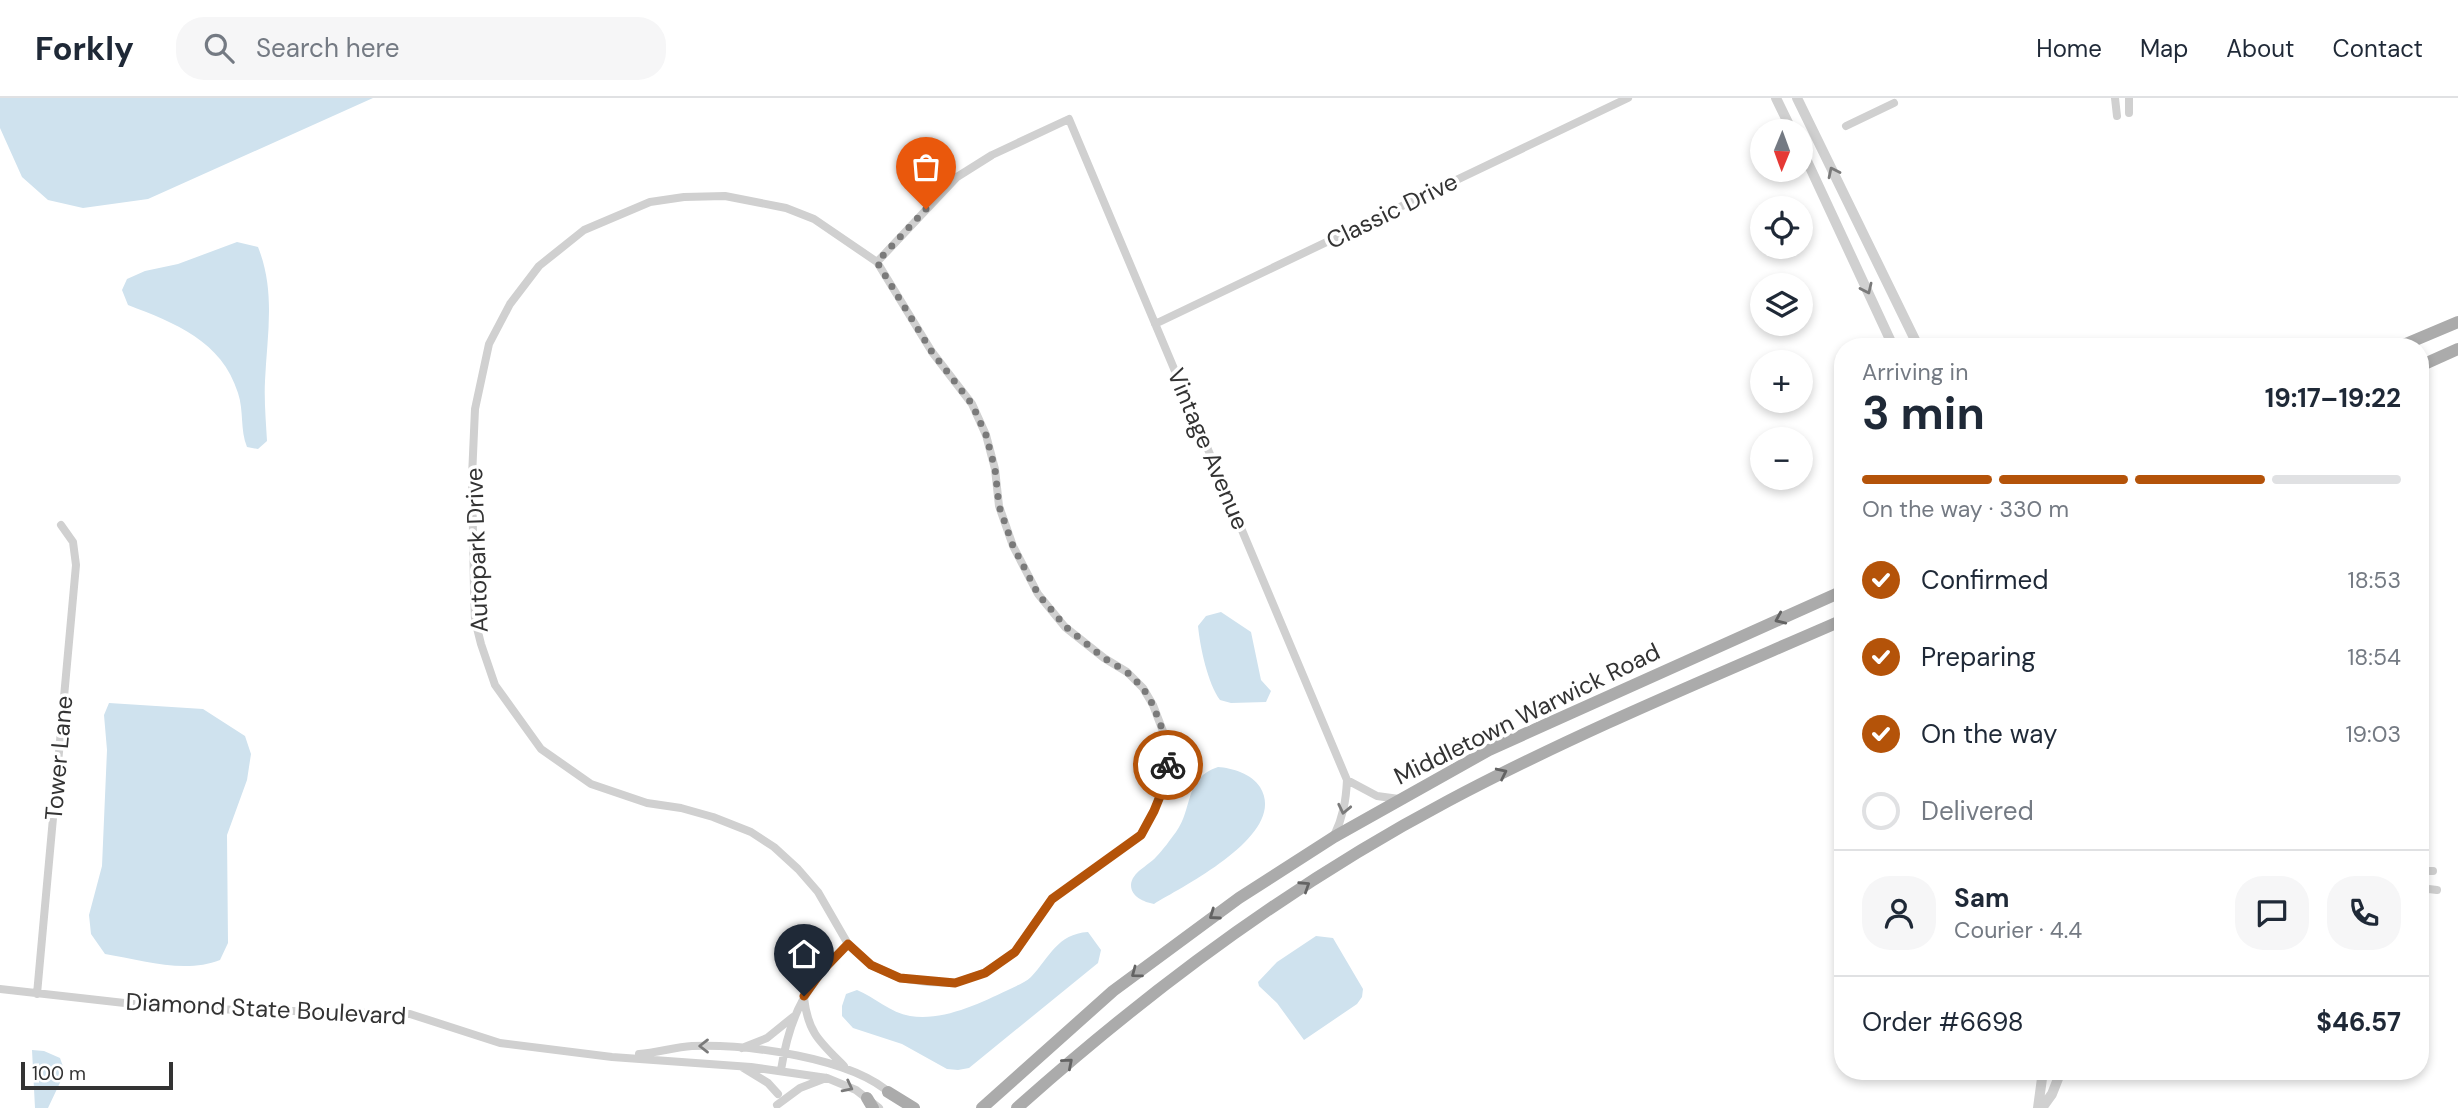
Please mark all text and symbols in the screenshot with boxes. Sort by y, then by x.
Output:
search box [176,17,666,80]
text: Forkly [35,27,134,70]
icon: search [200,29,238,67]
text: Search here [256,31,399,65]
text: Home [2036,33,2102,64]
text: Map [2140,33,2188,64]
text: About [2226,33,2295,64]
text: Contact [2333,33,2423,64]
north arrow [1750,119,1813,182]
map controls [1750,119,1813,490]
pin [896,137,956,209]
icon: bag [907,148,945,186]
street label: Classic Drive [1321,165,1463,256]
one-way arrow [1827,167,1841,179]
button: locate [1750,196,1813,259]
button: layers [1750,273,1813,336]
one-way arrow [1859,282,1873,294]
button: + [1750,350,1813,413]
text: Arriving in [1862,357,1968,387]
street label: Vintage Avenue [1160,363,1256,534]
text: 19:17–19:22 [2265,381,2401,415]
text: 3 min [1862,383,1985,443]
button: − [1750,427,1813,490]
street label: Autopark Drive [458,467,495,633]
text: On the way · 330 m [1862,494,2069,524]
icon: check [1862,561,1900,599]
text: Confirmed [1921,563,2048,597]
text: 18:53 [2348,565,2401,595]
one-way arrow [1775,611,1787,625]
street label: Middletown Warwick Road [1389,636,1665,792]
icon: check [1862,638,1900,676]
text: Preparing [1921,640,2036,674]
text: 18:54 [2347,642,2401,672]
street label: Tower Lane [38,694,79,822]
icon: check [1862,715,1900,753]
text: On the way [1921,717,2057,751]
text: 19:03 [2345,719,2401,749]
courier [1133,730,1203,800]
icon: bike [1149,746,1187,784]
one-way arrow [1495,767,1507,781]
text: Delivered [1921,794,2034,828]
one-way arrow [1337,803,1352,815]
button: person [1862,876,1936,950]
button: chat [2235,876,2309,950]
button: phone [2327,876,2401,950]
one-way arrow [1297,881,1310,894]
text: Sam [1954,881,2009,915]
one-way arrow [1209,907,1222,920]
text: Courier · 4.4 [1954,915,2082,945]
pin [774,924,834,996]
icon: home [785,935,823,973]
one-way arrow [1132,965,1144,978]
street label: Diamond State Boulevard [125,986,407,1031]
text: Order #6698 [1862,1005,2024,1039]
text: $46.57 [2316,1005,2401,1039]
one-way arrow [699,1038,709,1054]
scale bar [21,1059,173,1091]
one-way arrow [1060,1059,1073,1071]
text: 100 m [32,1061,86,1086]
one-way arrow [841,1078,853,1092]

